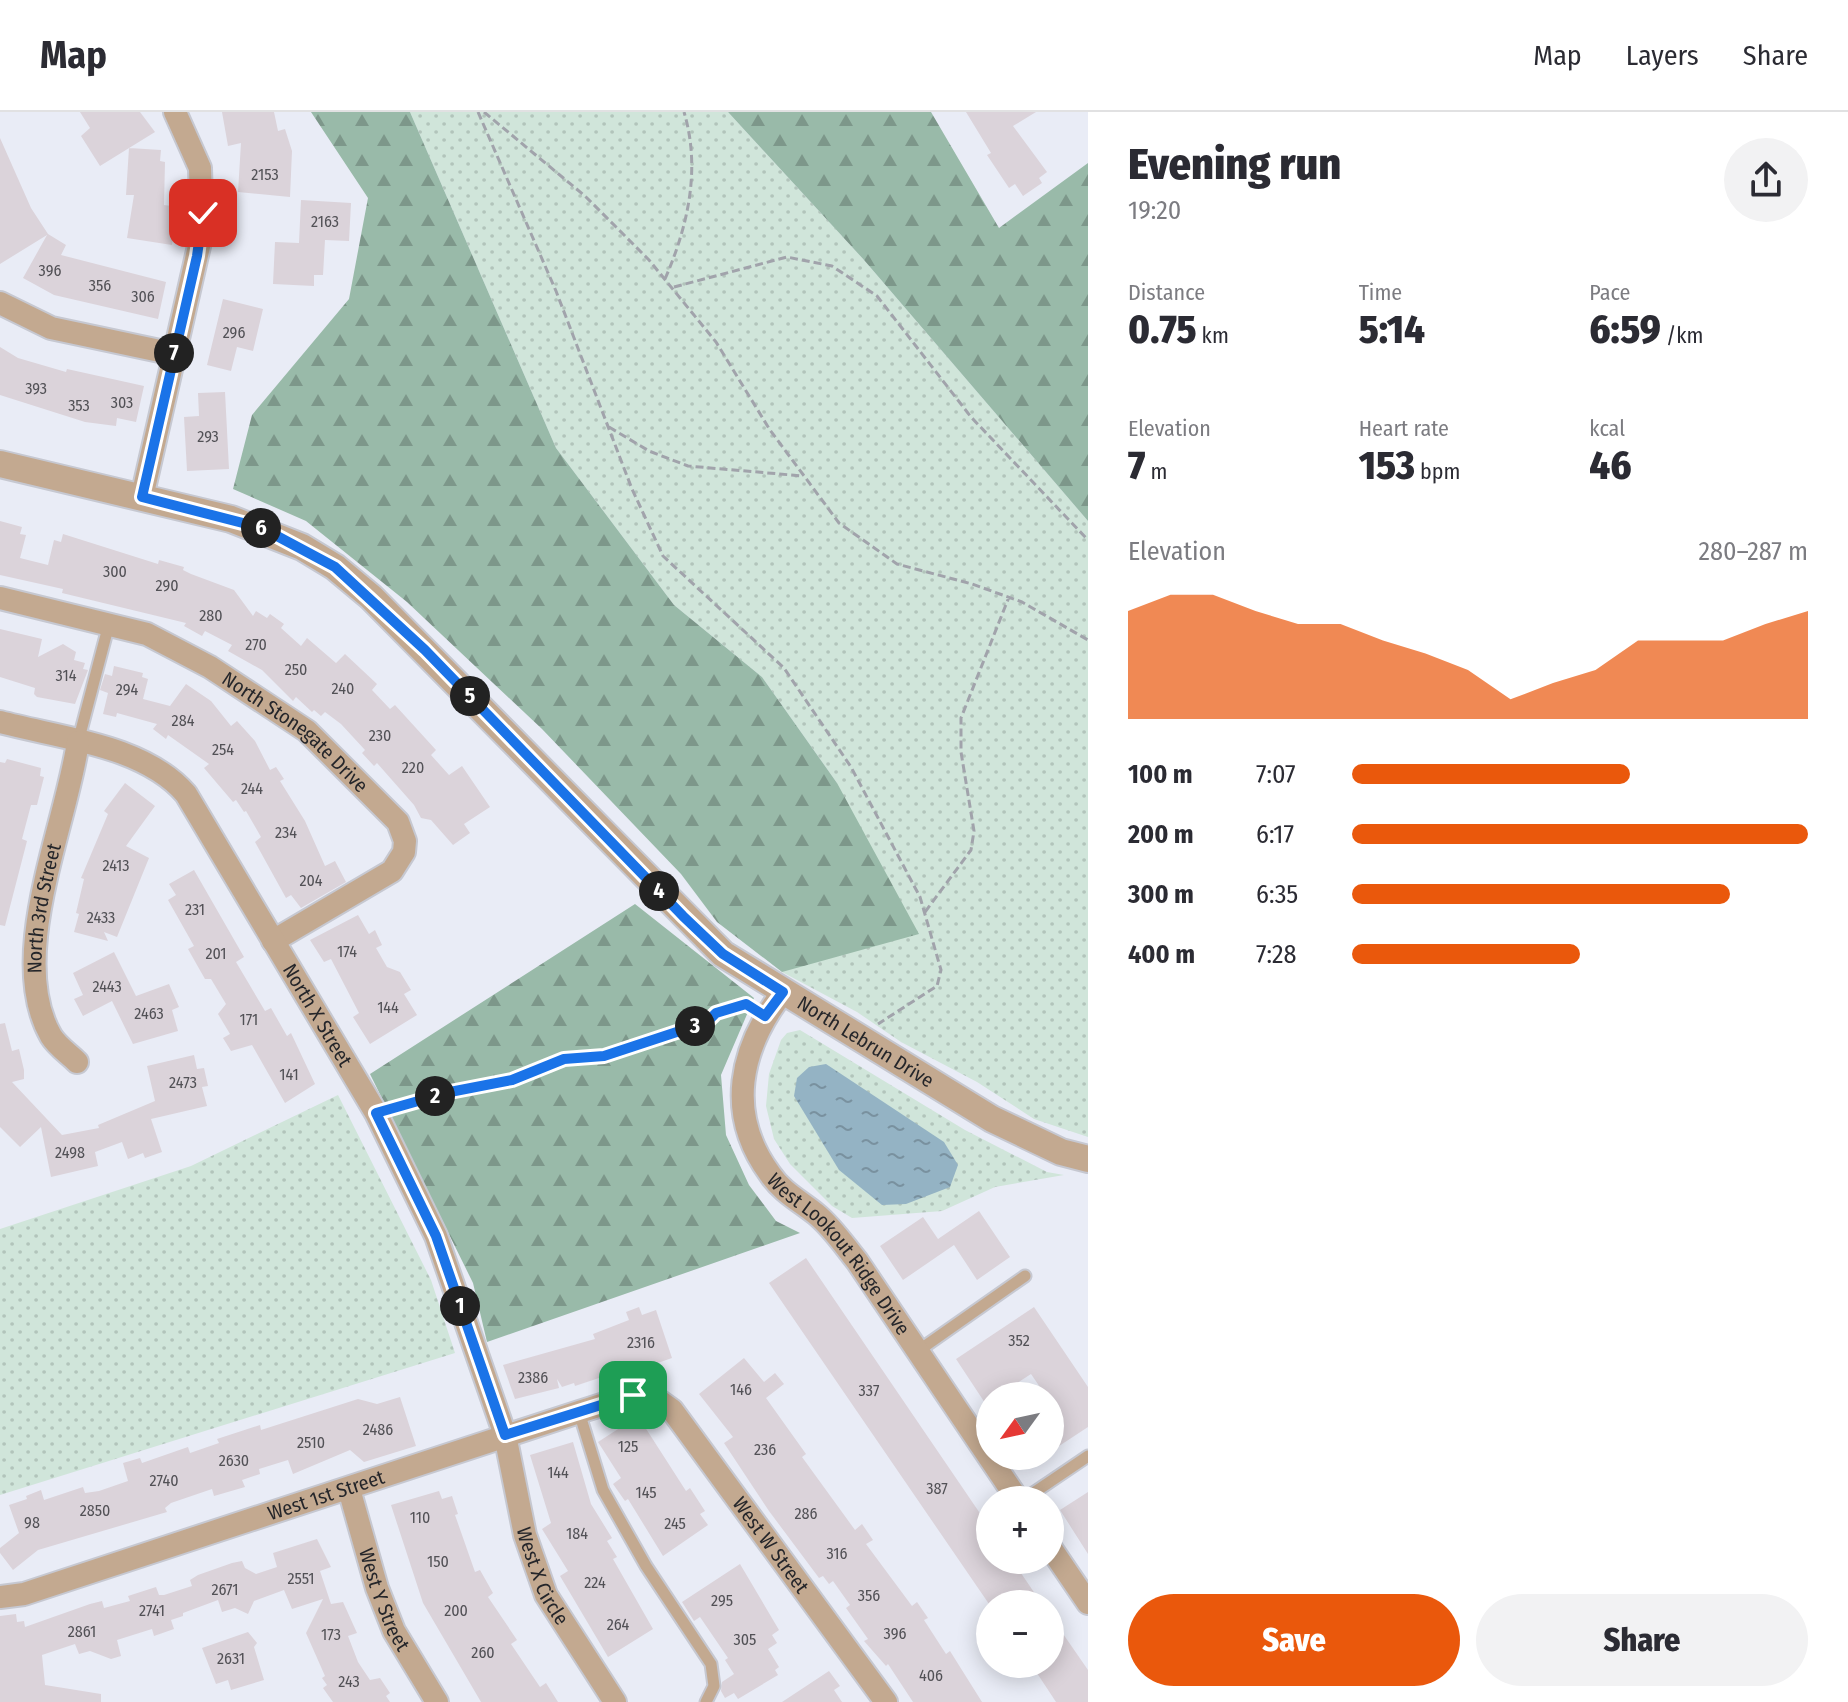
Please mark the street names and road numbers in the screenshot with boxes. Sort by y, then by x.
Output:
street label: North Stonegate Drive [218,666,373,797]
street label: North 3rd Street [22,840,66,974]
street label: North X Street [278,959,358,1071]
street label: North Lebrun Drive [793,991,938,1092]
street label: West Lookout Ridge Drive [762,1168,915,1340]
street label: West 1st Street [265,1465,388,1525]
street label: West W Street [728,1492,814,1598]
street label: West X Circle [512,1525,574,1629]
street label: West Y Street [354,1545,415,1656]

